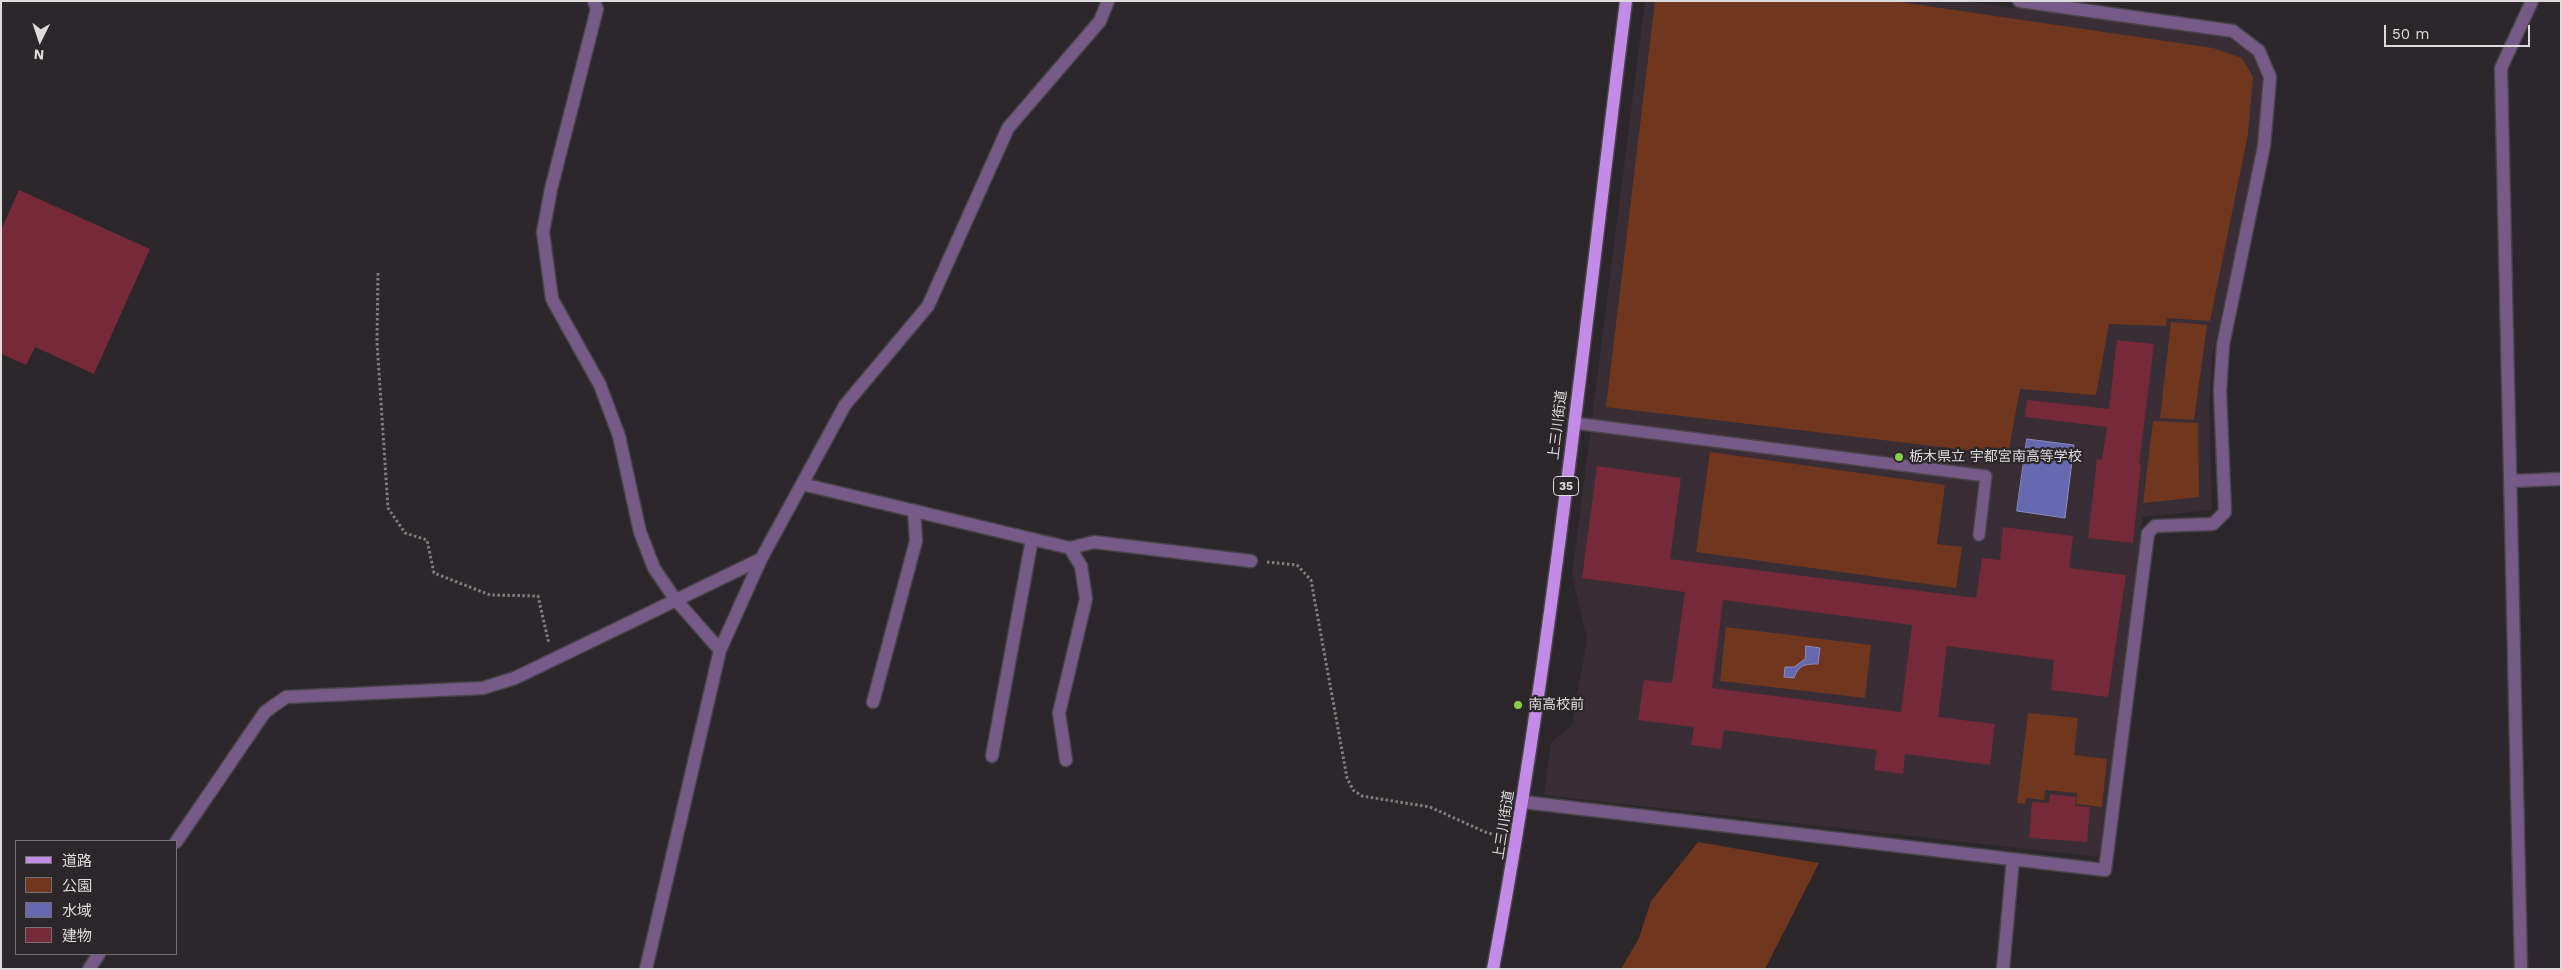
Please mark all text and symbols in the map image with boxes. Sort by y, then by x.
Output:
north arrow [15,15,65,65]
scale bar [2387,15,2533,47]
text: 50 m [2392,25,2429,43]
text: N [33,47,45,63]
street label: 上三川街道 [1545,389,1571,461]
place label: 栃木県立 宇都宮南高等学校 [1909,449,2082,465]
marker: 栃木県立 宇都宮南高等学校 [1893,451,1905,463]
road number: 35 [1554,476,1578,496]
place label: 南高校前 [1528,697,1584,713]
marker: 南高校前 [1512,699,1524,711]
street label: 上三川街道 [1490,789,1518,861]
legend [15,840,178,955]
text: 道路 [62,852,92,870]
text: 公園 [62,877,92,895]
text: 水域 [62,902,92,920]
text: 建物 [62,927,92,945]

